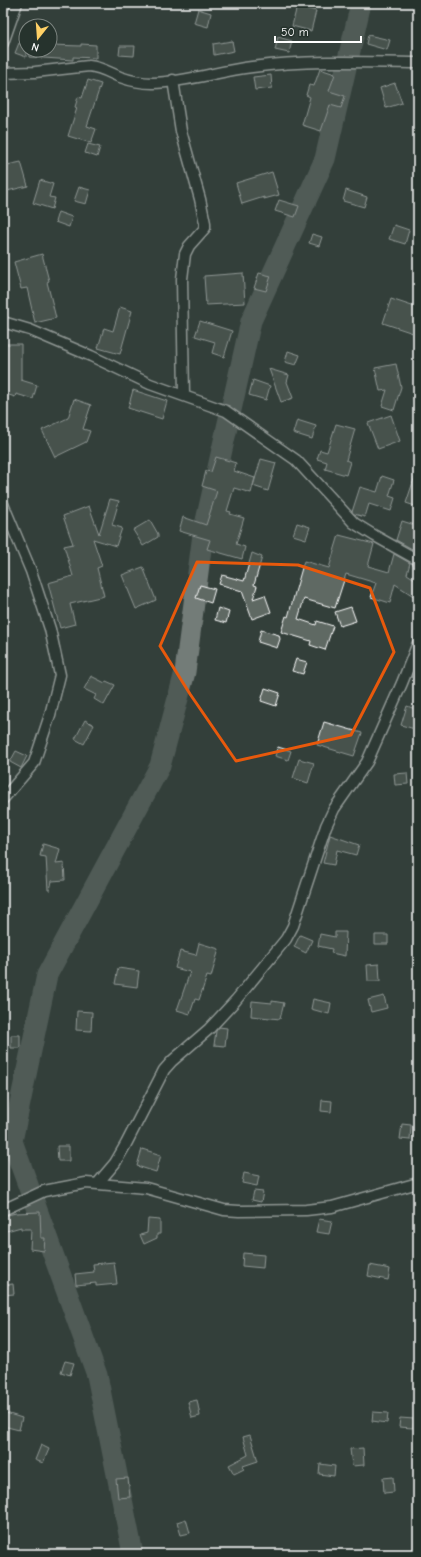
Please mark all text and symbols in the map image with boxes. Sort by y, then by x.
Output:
north arrow [18,18,58,58]
scale bar [275,18,361,44]
text: 50 m [281,25,309,39]
text: N [30,40,41,54]

